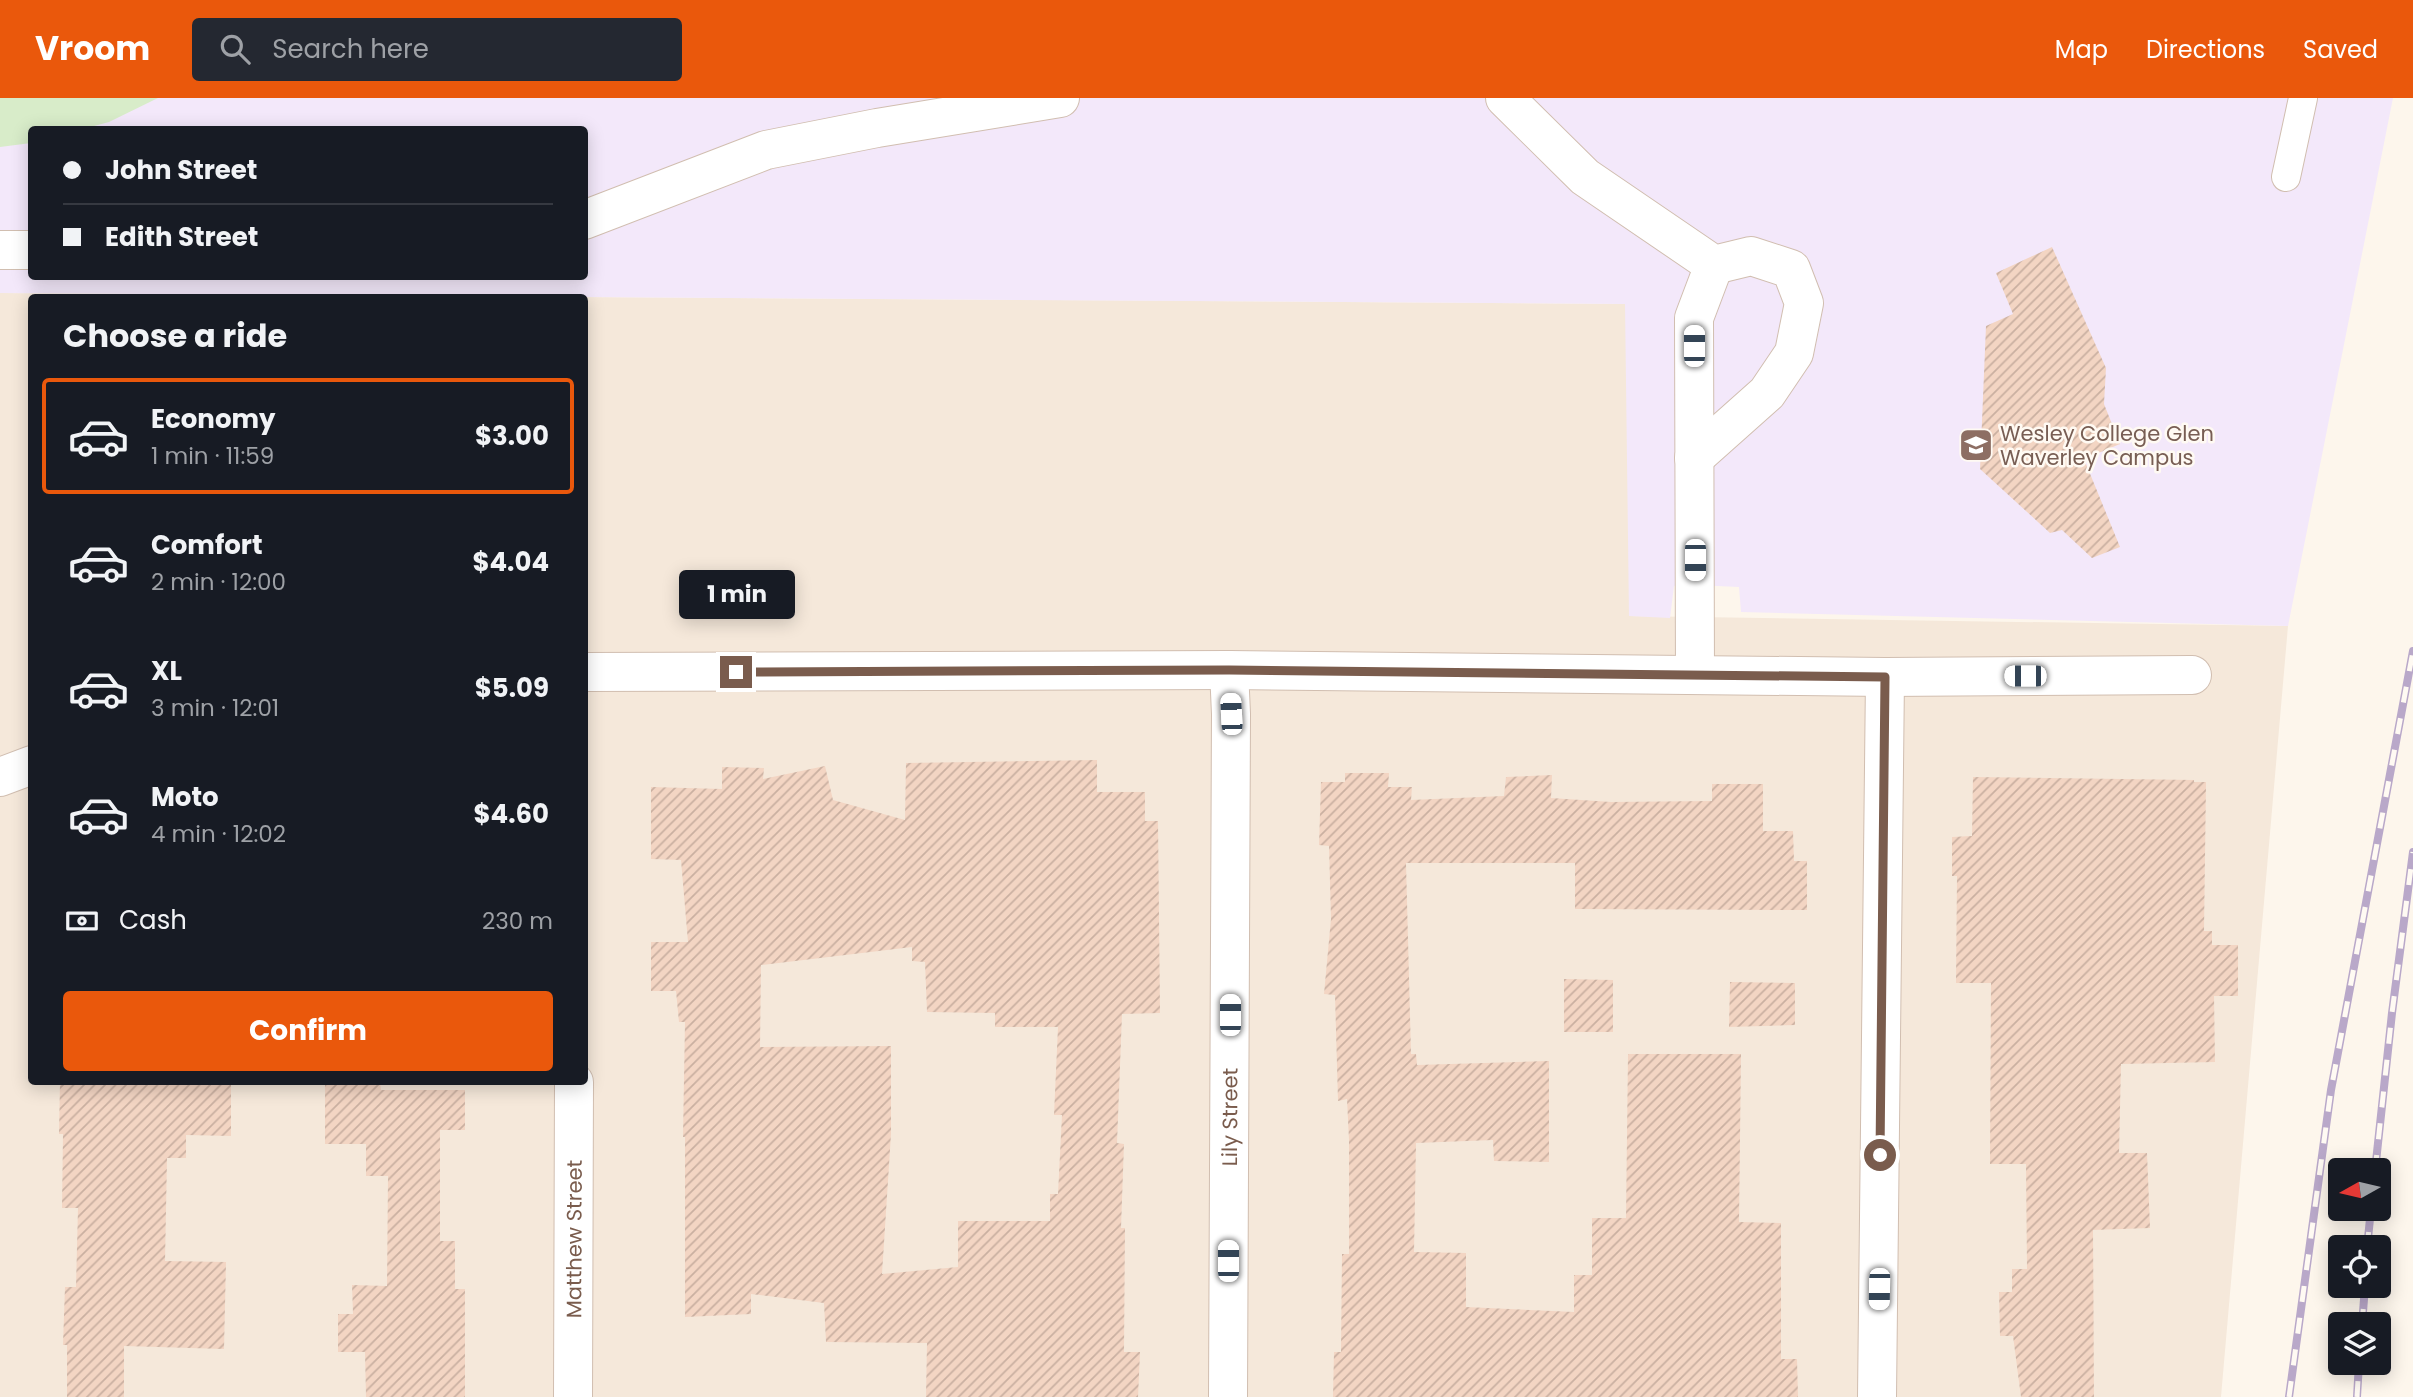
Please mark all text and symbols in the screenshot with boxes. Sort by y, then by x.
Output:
search box [192,18,682,81]
text: Vroom [35,25,150,72]
icon: search [216,30,254,68]
text: Search here [272,31,429,67]
text: Map [2055,33,2108,66]
text: Directions [2146,33,2265,66]
text: Saved [2303,33,2378,66]
text: John Street [105,152,257,188]
text: Edith Street [105,219,258,255]
text: Choose a ride [63,313,287,358]
car [1684,325,1705,367]
text: Economy [151,401,275,437]
icon: car [67,405,130,468]
text: $3.00 [475,418,549,454]
place label: Wesley College Glen Waverley Campus [2000,419,2214,472]
school or university icon: Wesley College Glen Waverley Campus [1957,426,1995,464]
text: 1 min · 11:59 [151,440,274,472]
text: Comfort [151,527,263,563]
icon: car [67,531,130,594]
car [1685,539,1706,581]
text: $4.04 [472,544,549,580]
text: 2 min · 12:00 [151,566,286,598]
callout: 1 min [678,570,794,620]
text: 1 min [707,578,767,610]
text: XL [151,653,182,689]
route end [720,656,752,688]
icon: car [67,657,130,720]
car [2005,666,2047,687]
text: $5.09 [475,670,549,706]
text: 3 min · 12:01 [151,692,279,724]
car [1220,692,1243,736]
text: Moto [151,779,219,815]
icon: car [67,783,130,846]
text: $4.60 [473,796,549,832]
text: 4 min · 12:02 [151,818,286,850]
icon: cash [63,902,101,940]
text: Cash [119,902,187,938]
text: 230 m [482,905,553,937]
button: Confirm [63,991,553,1071]
car [1220,994,1241,1036]
street label: Lily Street [1215,1068,1244,1166]
route start [1864,1139,1896,1171]
north arrow [2328,1158,2390,1222]
map controls [2328,1158,2391,1375]
street label: Matthew Street [559,1160,588,1318]
button: locate [2328,1235,2391,1298]
car [1218,1240,1239,1282]
car [1869,1268,1890,1310]
button: layers [2328,1312,2391,1375]

